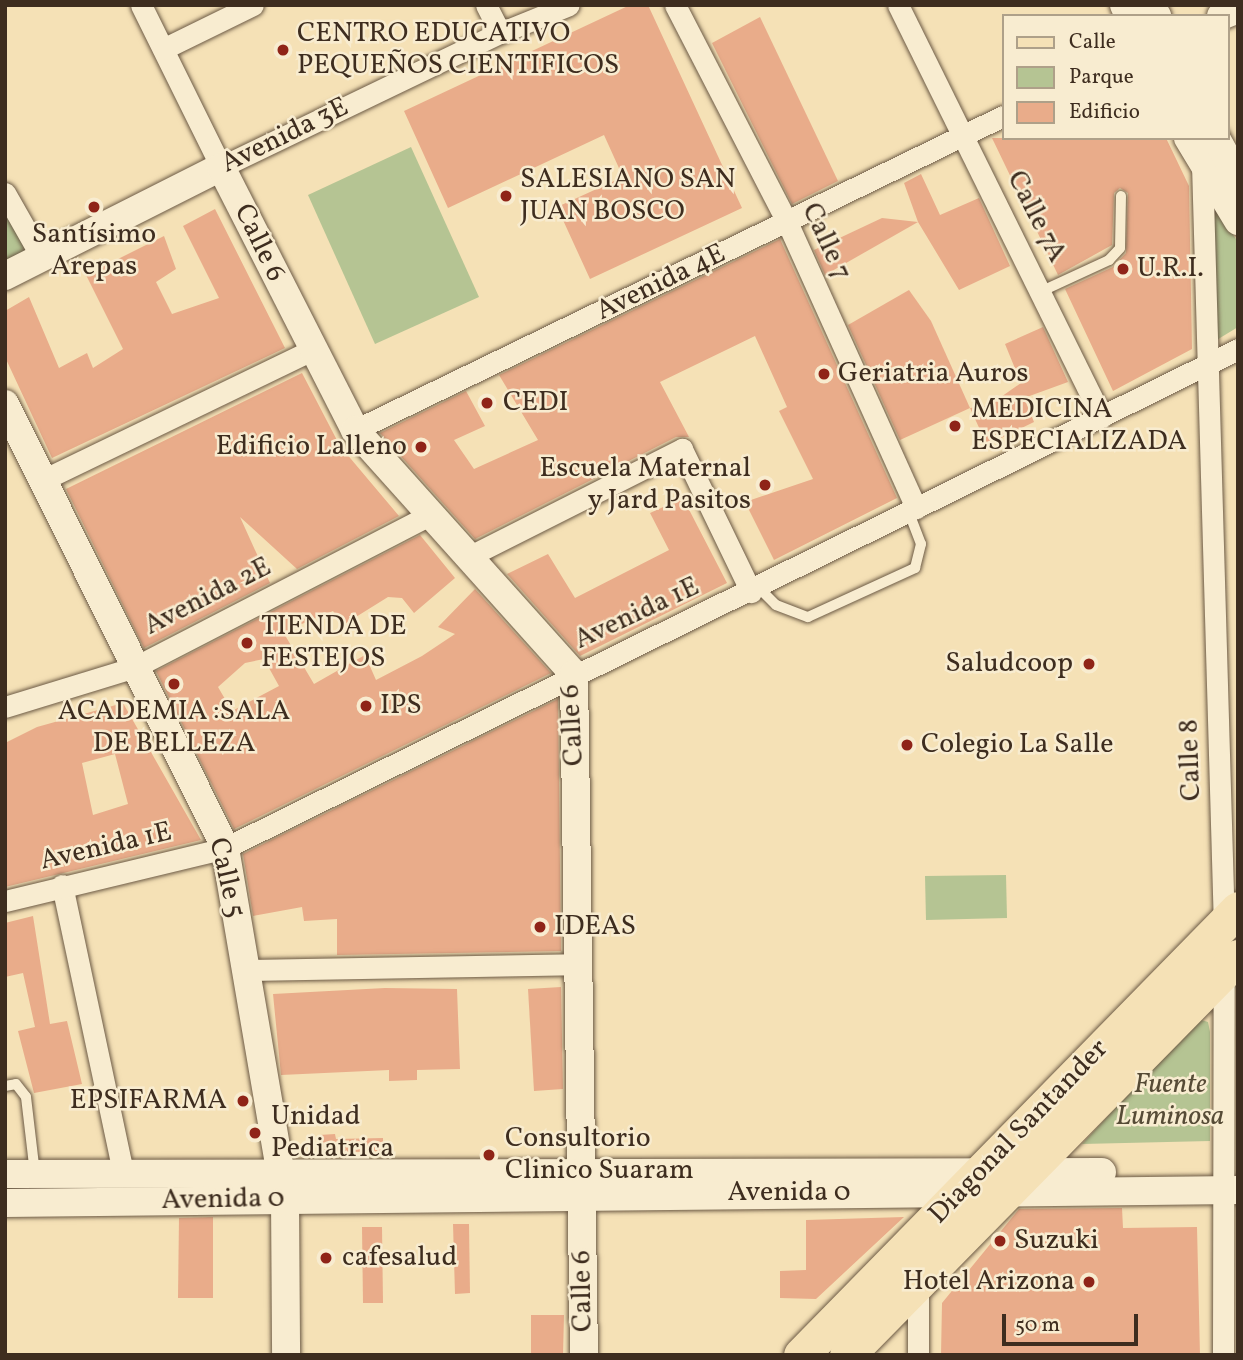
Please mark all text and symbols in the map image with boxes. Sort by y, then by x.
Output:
legend [1002,14,1229,140]
place label: CENTRO EDUCATIVO PEQUEÑOS CIENTIFICOS [297,17,619,83]
text: Calle [1069,28,1116,57]
marker: CENTRO EDUCATIVO PEQUEÑOS CIENTIFICOS [275,42,291,58]
text: Parque [1069,63,1134,92]
street label: Avenida 3E [216,91,354,181]
text: Edificio [1069,98,1140,127]
place label: SALESIANO SAN JUAN BOSCO [520,163,736,229]
street label: Calle 7A [999,166,1073,268]
marker: SALESIANO SAN JUAN BOSCO [498,188,514,204]
street label: Calle 7 [794,198,858,286]
marker: Santísimo Arepas [86,199,102,215]
street label: Calle 6 [226,199,292,287]
place label: Santísimo Arepas [32,218,156,284]
street label: Avenida 4E [591,237,731,329]
place label: U.R.I. [1137,252,1204,286]
marker: U.R.I. [1115,261,1131,277]
place label: Geriatria Auros [838,357,1029,391]
marker: Geriatria Auros [816,366,832,382]
place label: CEDI [503,386,568,420]
marker: CEDI [477,393,497,413]
place label: MEDICINA ESPECIALIZADA [971,393,1187,459]
marker: MEDICINA ESPECIALIZADA [945,416,965,436]
place label: Edificio Lalleno [216,430,407,464]
marker: Edificio Lalleno [413,439,429,455]
place label: Escuela Maternal y Jard Pasitos [540,452,751,518]
marker: Escuela Maternal y Jard Pasitos [757,477,773,493]
street label: Avenida 2E [139,551,277,643]
street label: Avenida 1E [569,570,705,658]
place label: TIENDA DE FESTEJOS [261,610,407,676]
marker: TIENDA DE FESTEJOS [239,635,255,651]
place label: Saludcoop [945,647,1073,681]
marker: Saludcoop [1079,654,1099,674]
marker: ACADEMIA :SALA DE BELLEZA [166,676,182,692]
street label: Calle 6 [554,683,592,767]
place label: IPS [380,689,422,723]
place label: ACADEMIA :SALA DE BELLEZA [58,695,290,761]
marker: IPS [358,698,374,714]
street label: Calle 8 [1173,718,1209,802]
place label: Colegio La Salle [921,728,1113,762]
marker: Colegio La Salle [899,737,915,753]
street label: Avenida 1E [37,816,175,878]
street label: Calle 5 [200,835,252,921]
place label: IDEAS [554,910,636,944]
marker: IDEAS [532,919,548,935]
street label: Diagonal Santander [922,1033,1116,1231]
park label: Fuente Luminosa [1116,1068,1224,1134]
place label: EPSIFARMA [70,1084,227,1118]
marker: EPSIFARMA [233,1091,253,1111]
place label: Unidad Pediatrica [271,1100,394,1166]
place label: Consultorio Clinico Suaram [505,1122,694,1188]
marker: Unidad Pediatrica [245,1123,265,1143]
marker: Consultorio Clinico Suaram [479,1145,499,1165]
street label: Avenida 0 [727,1176,851,1210]
street label: Avenida 0 [161,1182,285,1218]
place label: Suzuki [1014,1224,1099,1258]
marker: Suzuki [992,1233,1008,1249]
place label: cafesalud [342,1241,457,1275]
marker: cafesalud [316,1248,336,1268]
street label: Calle 6 [565,1250,601,1332]
place label: Hotel Arizona [903,1265,1075,1299]
marker: Hotel Arizona [1081,1274,1097,1290]
scale bar [1005,1300,1142,1344]
text: 50 m [1015,1311,1060,1340]

